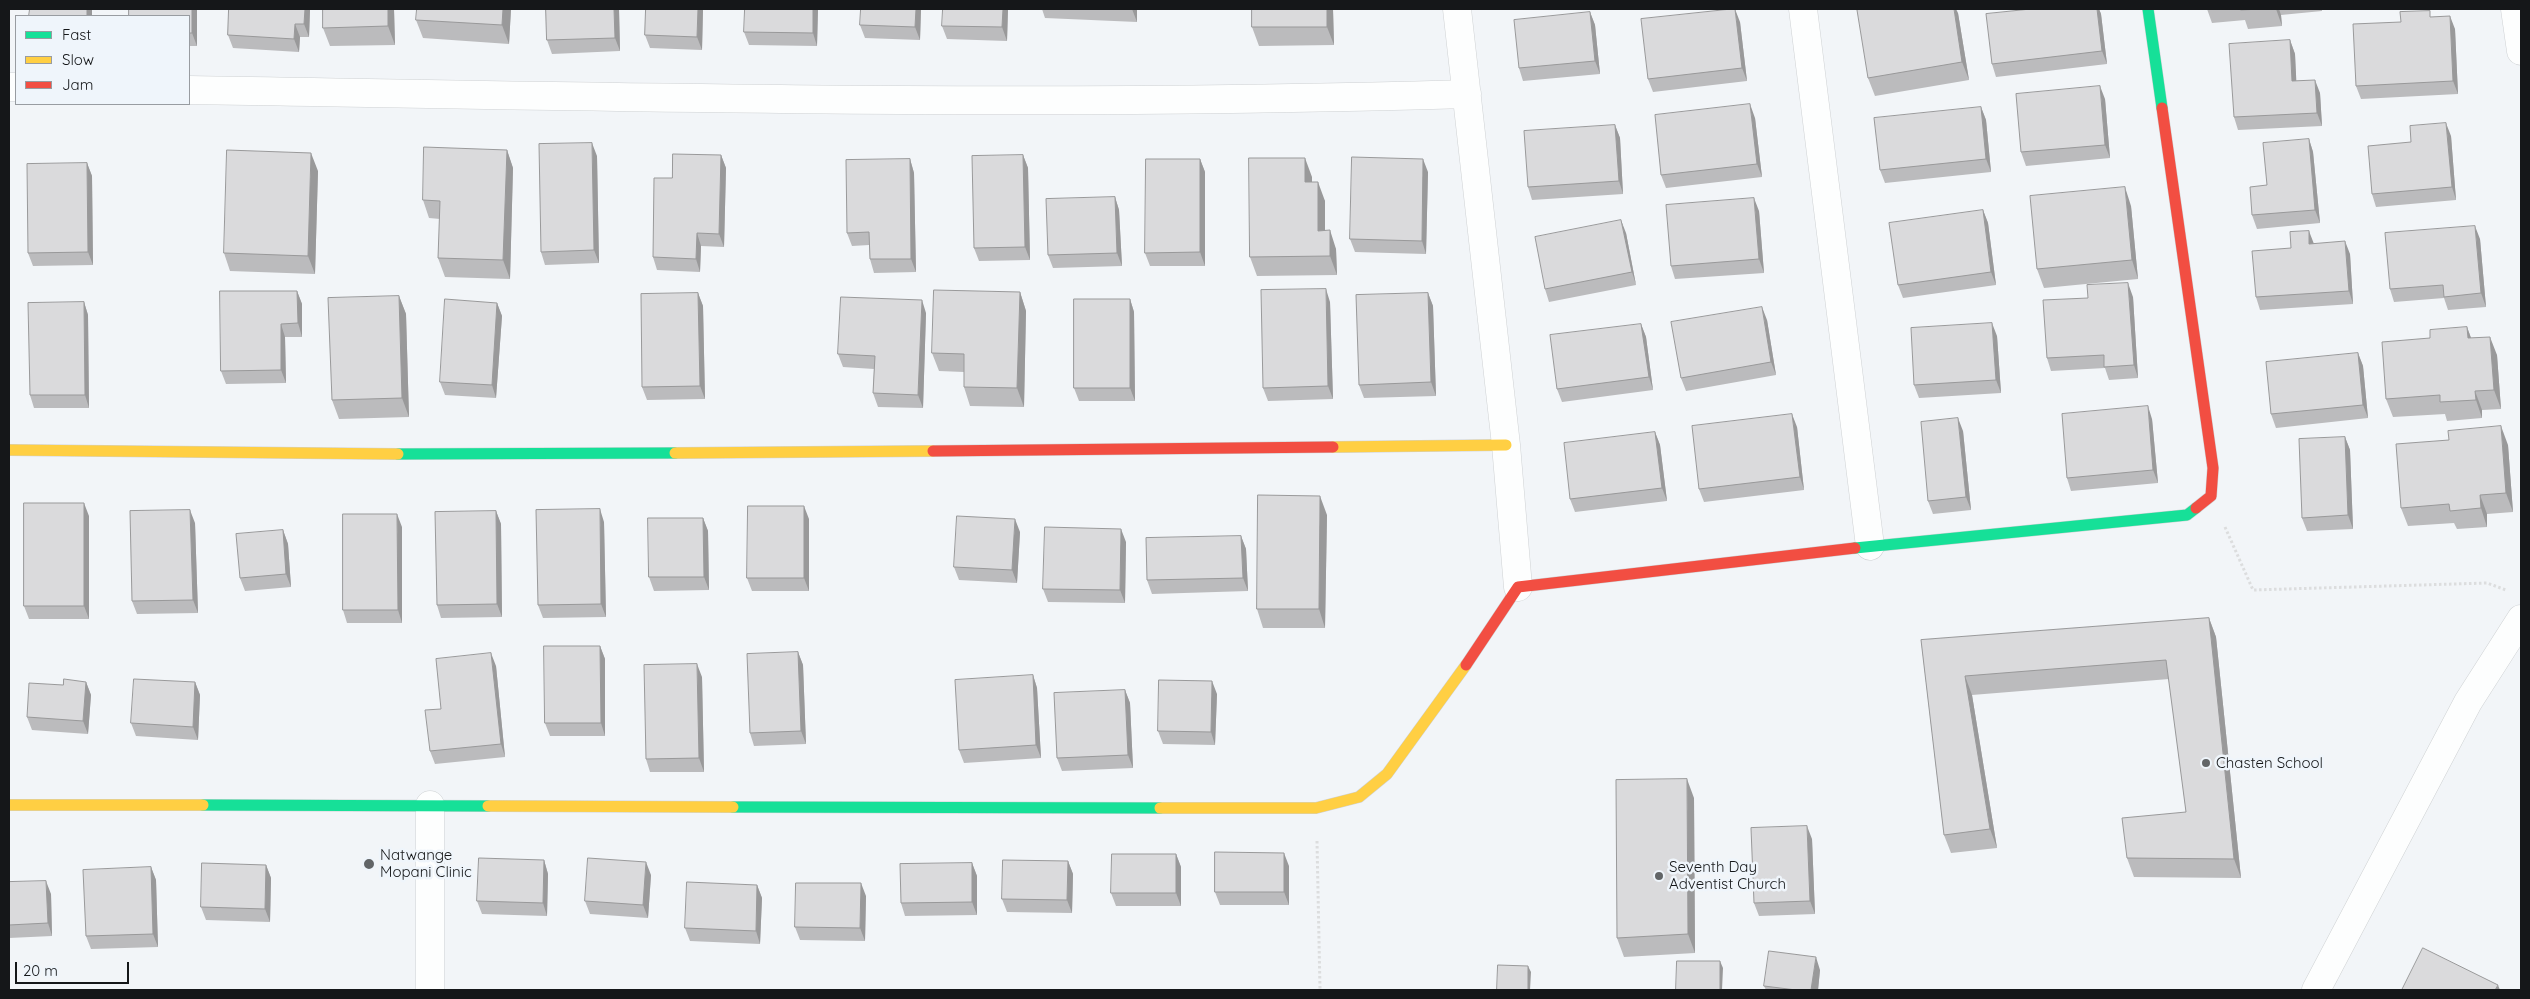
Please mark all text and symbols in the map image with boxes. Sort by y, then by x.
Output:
legend [15,15,190,105]
text: Fast [62,25,91,44]
text: Slow [62,50,94,69]
text: Jam [62,75,93,94]
place label: Chasten School [2216,754,2323,772]
marker: Chasten School [2200,757,2212,769]
place label: Natwange Mopani Clinic [380,846,472,881]
marker: Natwange Mopani Clinic [362,857,376,871]
place label: Seventh Day Adventist Church [1669,858,1786,893]
marker: Seventh Day Adventist Church [1653,870,1665,882]
scale bar [18,952,131,984]
text: 20 m [23,961,58,980]

